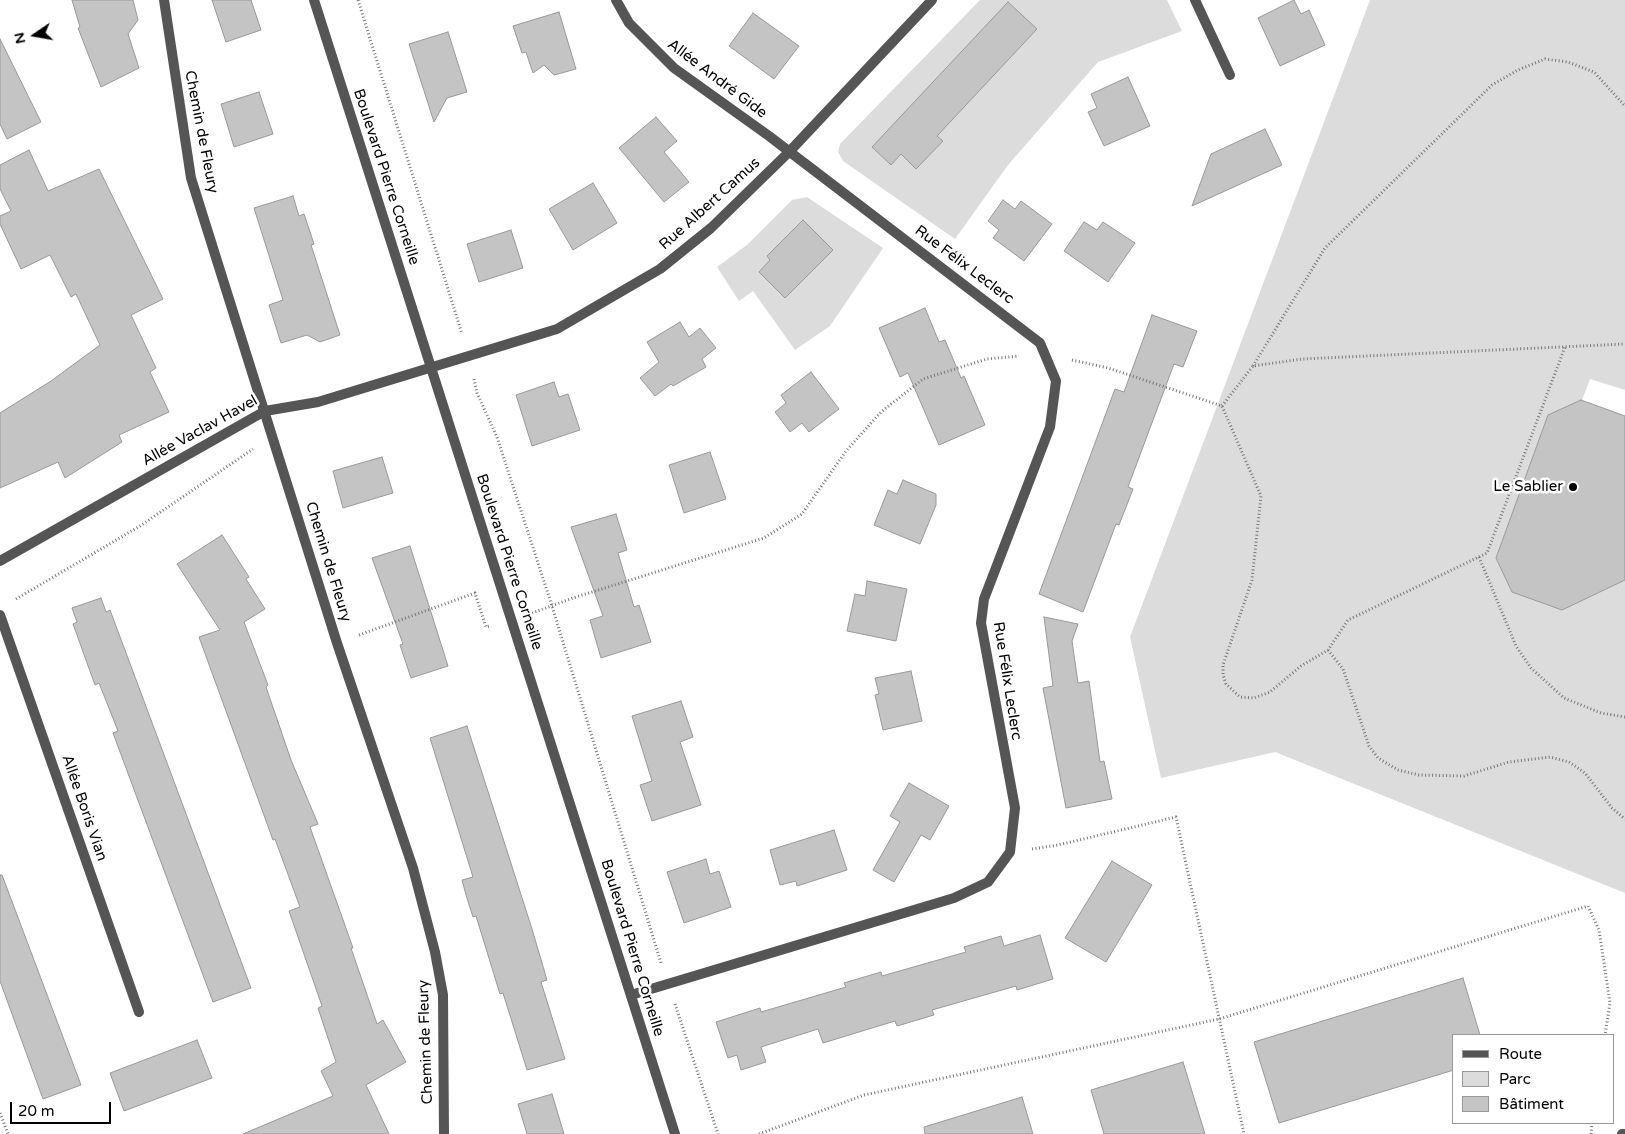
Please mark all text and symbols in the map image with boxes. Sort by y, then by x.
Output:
north arrow [10,10,60,60]
text: N [10,31,29,45]
street label: Allée André Gide [664,36,770,122]
street label: Chemin de Fleury [180,69,222,195]
street label: Boulevard Pierre Corneille [349,87,423,267]
street label: Rue Albert Camus [656,154,764,254]
street label: Rue Félix Leclerc [911,222,1017,308]
street label: Allée Vaclav Havel [139,392,261,470]
street label: Boulevard Pierre Corneille [472,472,546,652]
place label: Le Sablier [1493,478,1563,496]
marker: Le Sablier [1567,481,1579,493]
street label: Chemin de Fleury [301,500,355,624]
street label: Rue Félix Leclerc [989,621,1025,741]
street label: Allée Boris Vian [57,753,111,863]
street label: Boulevard Pierre Corneille [596,857,668,1039]
street label: Chemin de Fleury [415,979,437,1105]
legend [1452,1034,1615,1124]
text: Route [1499,1045,1542,1063]
text: Parc [1499,1070,1531,1088]
scale bar [12,1092,114,1124]
text: Bâtiment [1499,1095,1564,1113]
text: 20 m [18,1102,55,1120]

